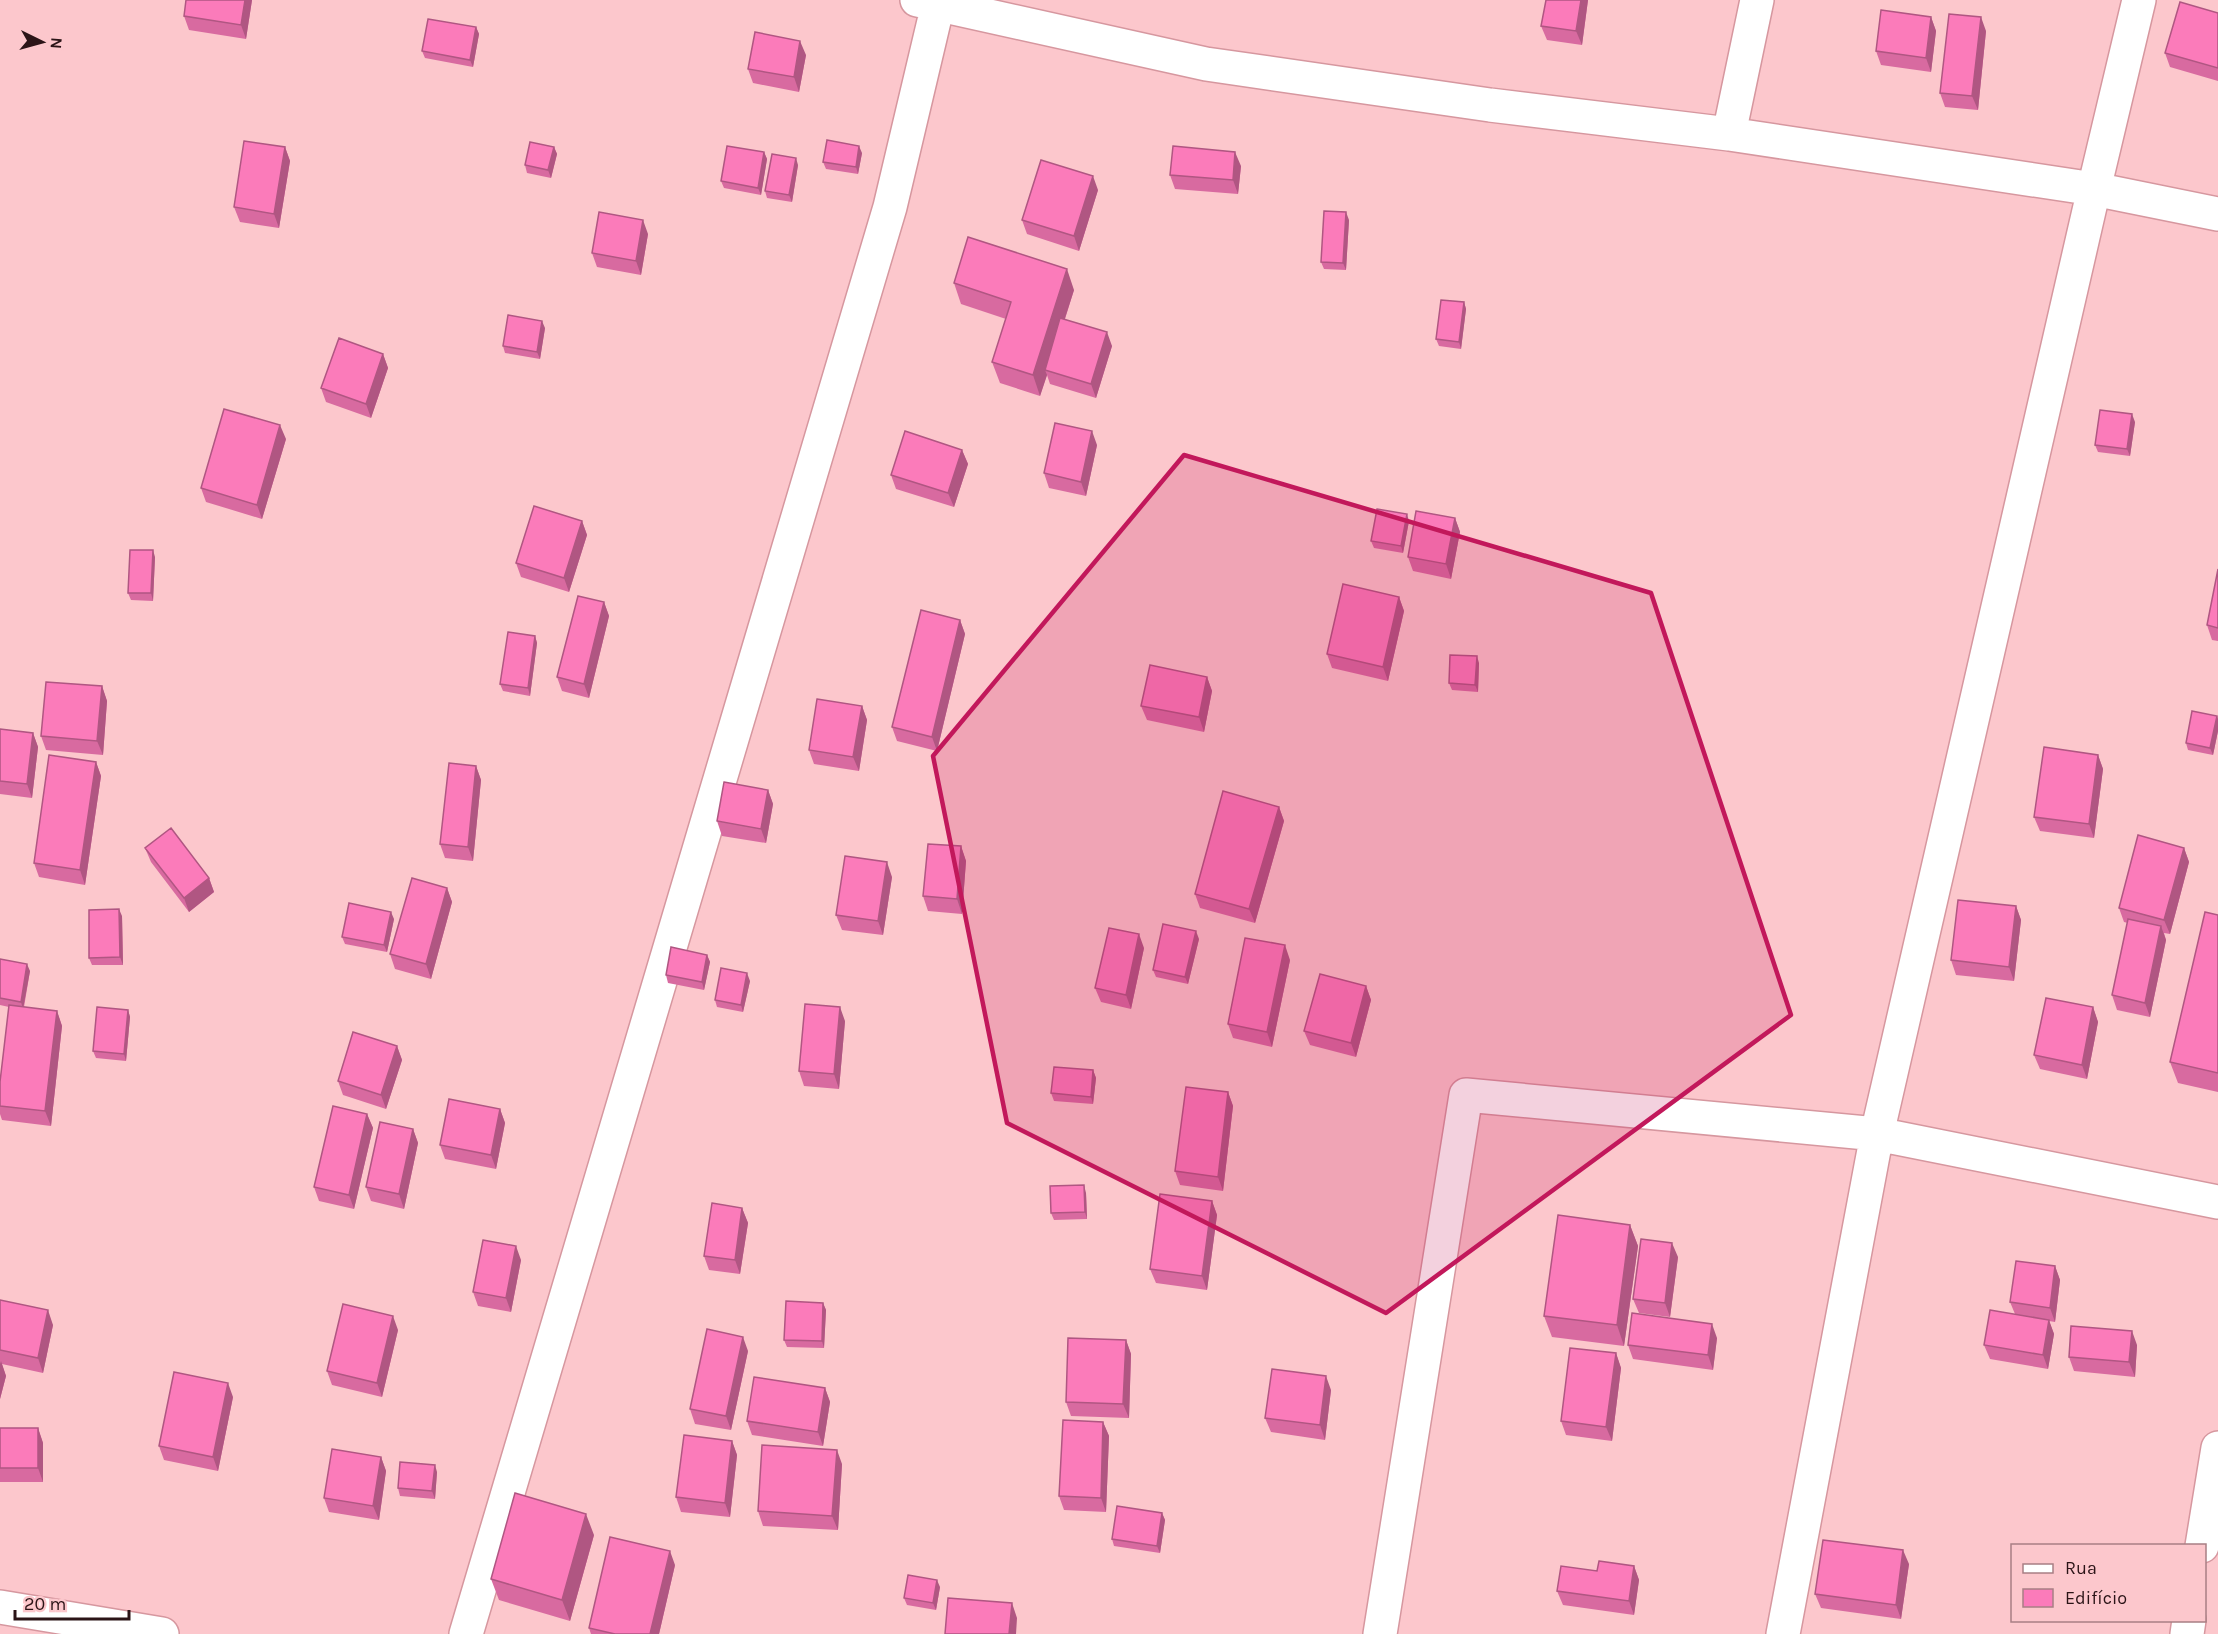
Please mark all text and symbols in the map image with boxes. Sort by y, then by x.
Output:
north arrow [12,12,72,72]
text: N [46,37,66,50]
legend [2011,1544,2206,1622]
text: Rua [2065,1557,2097,1579]
scale bar [15,1583,129,1621]
text: Edifício [2065,1587,2127,1609]
text: 20 m [24,1593,66,1615]

